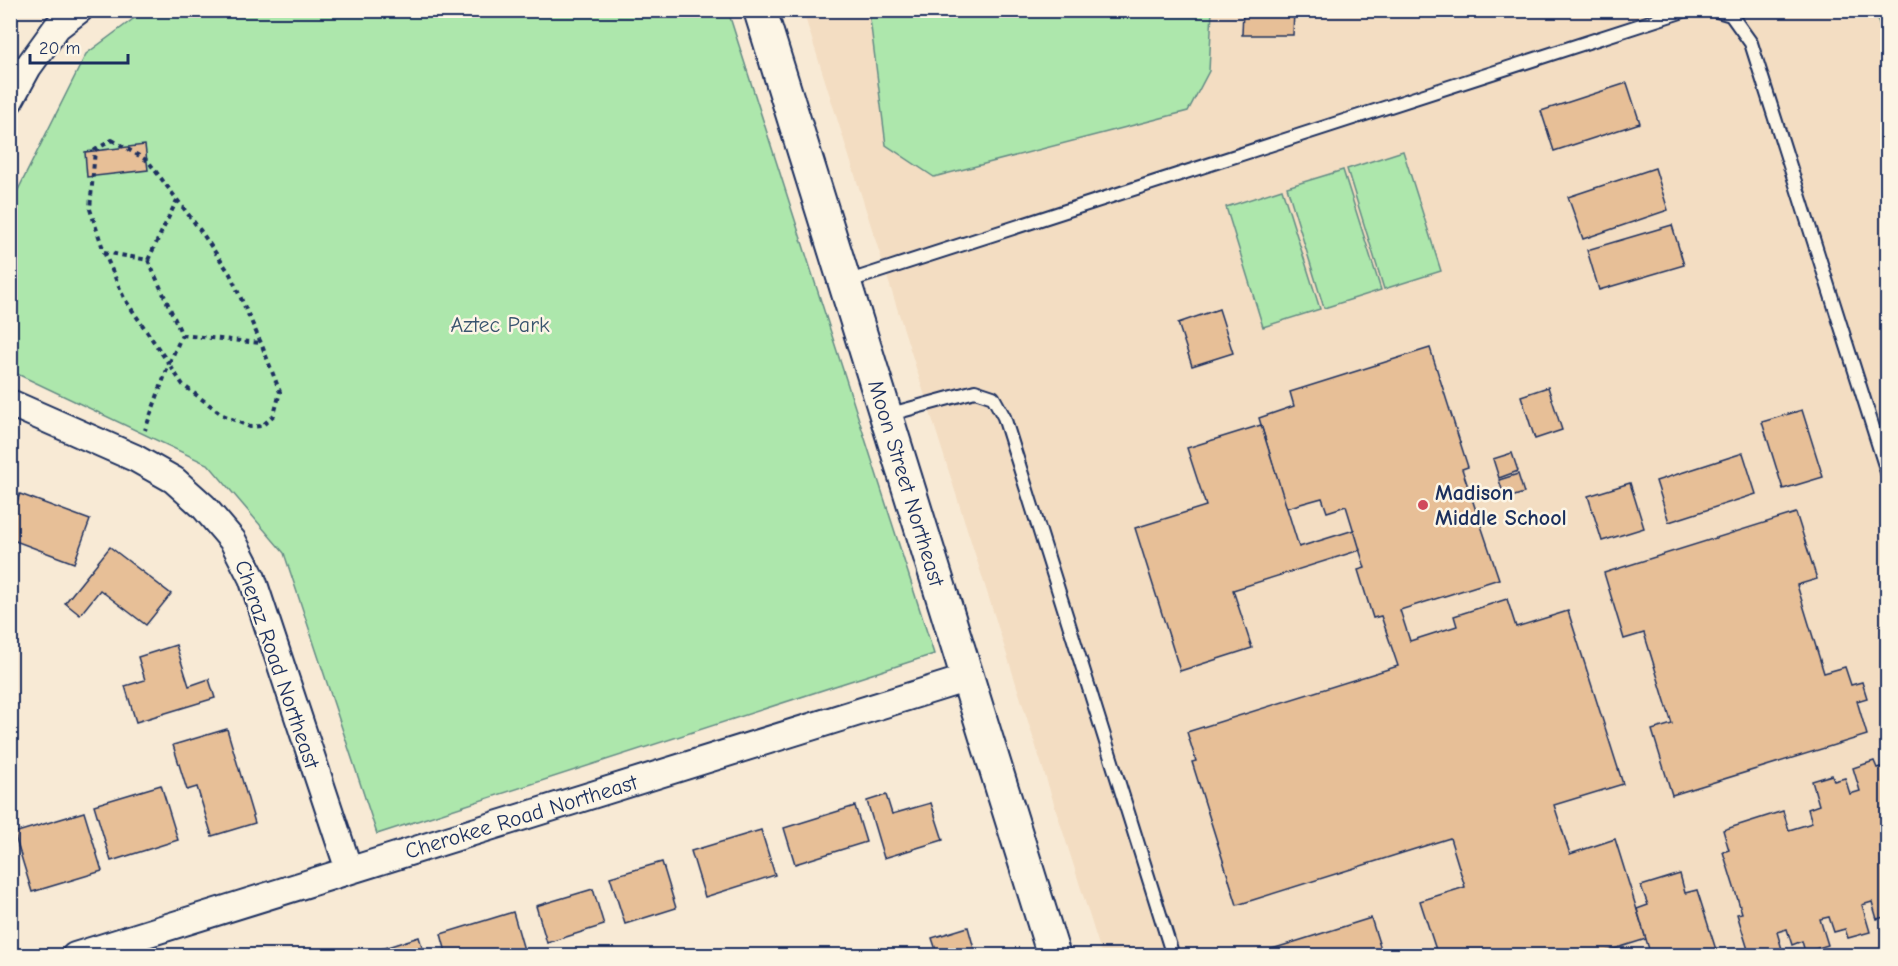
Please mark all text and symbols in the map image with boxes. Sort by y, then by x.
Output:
scale bar [30,27,128,65]
text: 20 m [39,38,80,59]
park label: Aztec Park [450,312,550,338]
street label: Moon Street Northeast [862,377,950,590]
place label: Madison Middle School [1435,480,1567,531]
marker: Madison Middle School [1416,498,1430,512]
street label: Cheraz Road Northeast [229,557,325,773]
street label: Cherokee Road Northeast [402,769,641,865]

